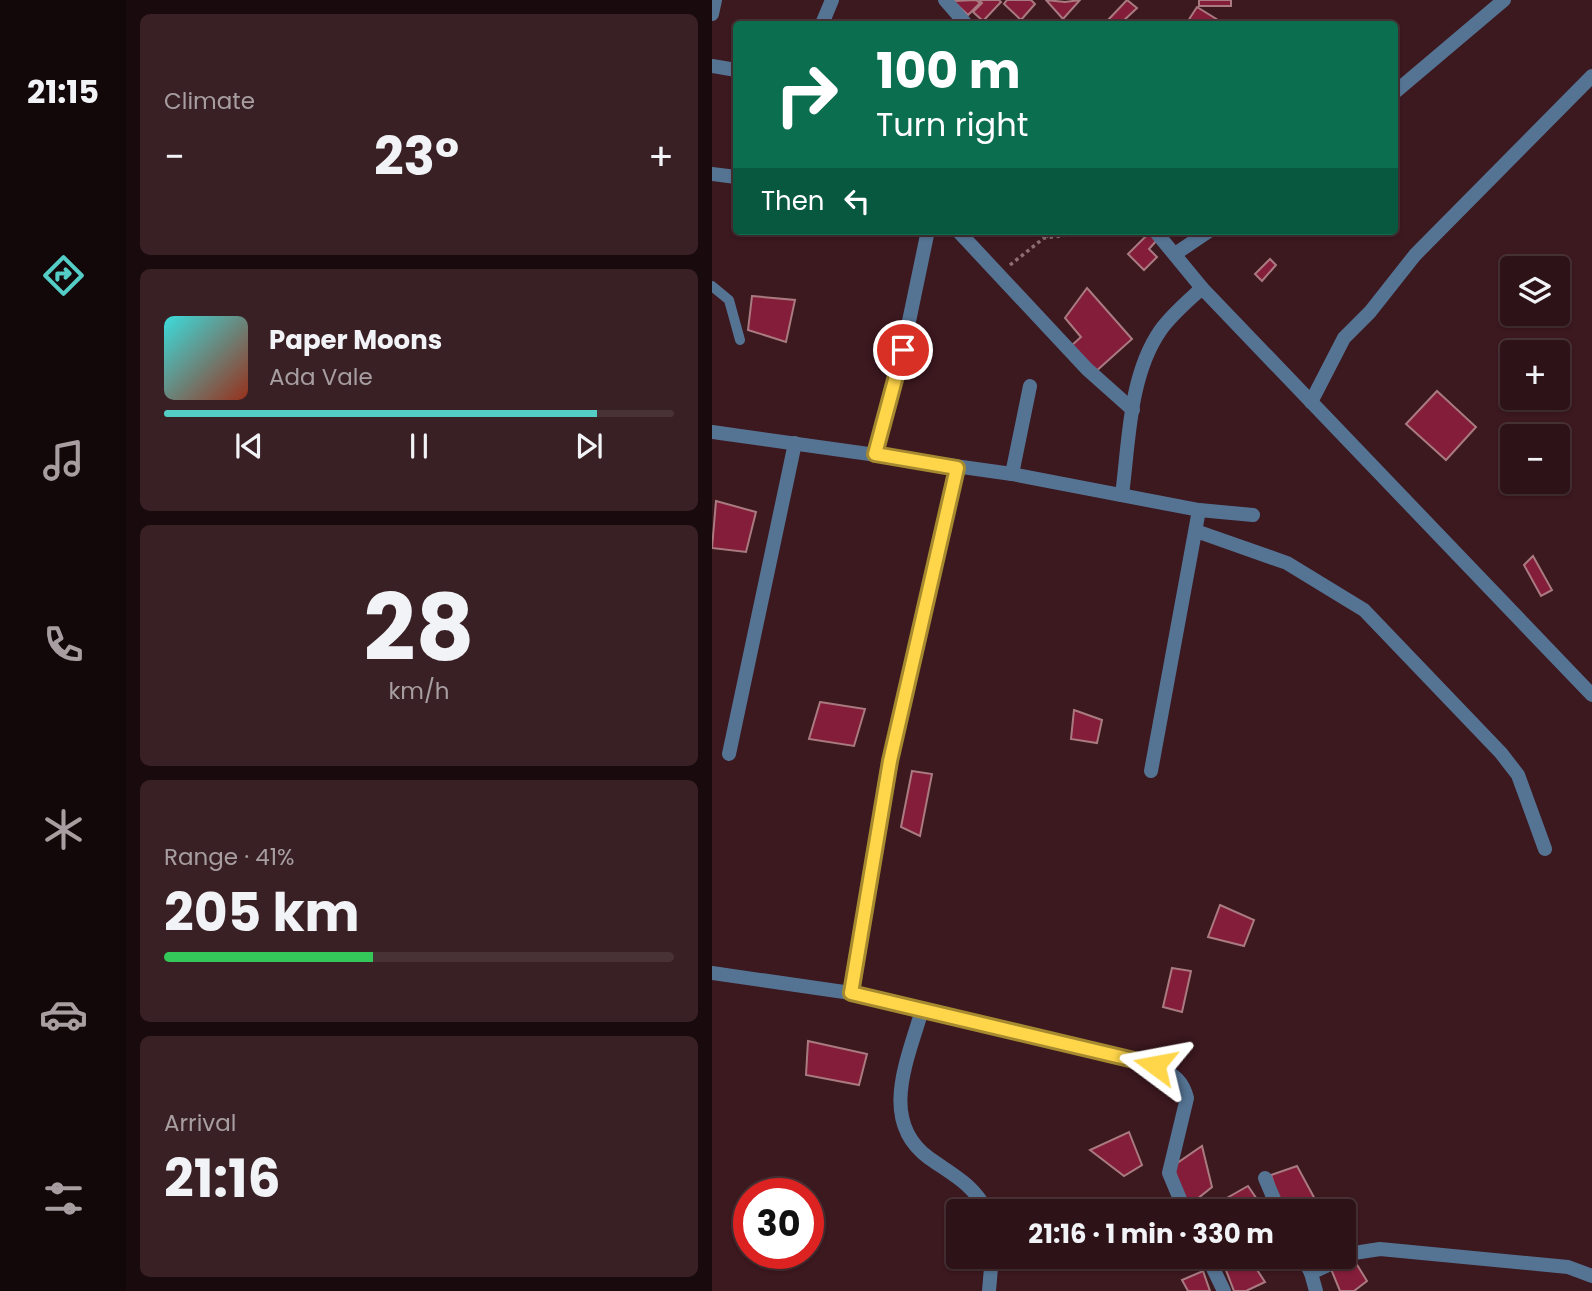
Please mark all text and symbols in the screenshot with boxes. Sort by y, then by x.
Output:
text: 100 m [876,37,1021,105]
icon: right [761,49,852,140]
text: 21:15 [27,69,99,114]
text: Climate [164,85,255,117]
text: Turn right [876,102,1028,147]
text: 23° [374,120,459,193]
text: − [164,130,185,183]
text: + [648,130,674,183]
icon: left [838,182,876,220]
text: Then [761,183,824,219]
icon: directions [39,251,88,300]
map controls [1500,256,1570,494]
button: layers [1500,256,1570,326]
pin [873,320,933,380]
text: Paper Moons [269,322,442,358]
icon: arrive [884,331,922,369]
button: + [1500,340,1570,410]
text: Ada Vale [269,361,373,393]
button: − [1500,424,1570,494]
icon: previous [230,427,268,465]
icon: pause [400,427,438,465]
icon: next [570,427,608,465]
icon: music [39,436,88,485]
text: 28 [364,564,474,692]
icon: phone [39,620,88,669]
text: km/h [388,675,450,707]
icon: climate [39,805,88,854]
text: Range · 41% [164,841,295,873]
text: 205 km [164,876,360,949]
icon: car [39,990,88,1039]
position arrow [1118,1028,1192,1102]
text: Arrival [164,1107,236,1139]
text: 21:16 [164,1142,281,1215]
icon: filters [39,1174,88,1223]
speed limit sign: 30 [733,1178,824,1269]
text: 21:16 · 1 min · 330 m [1028,1216,1274,1252]

